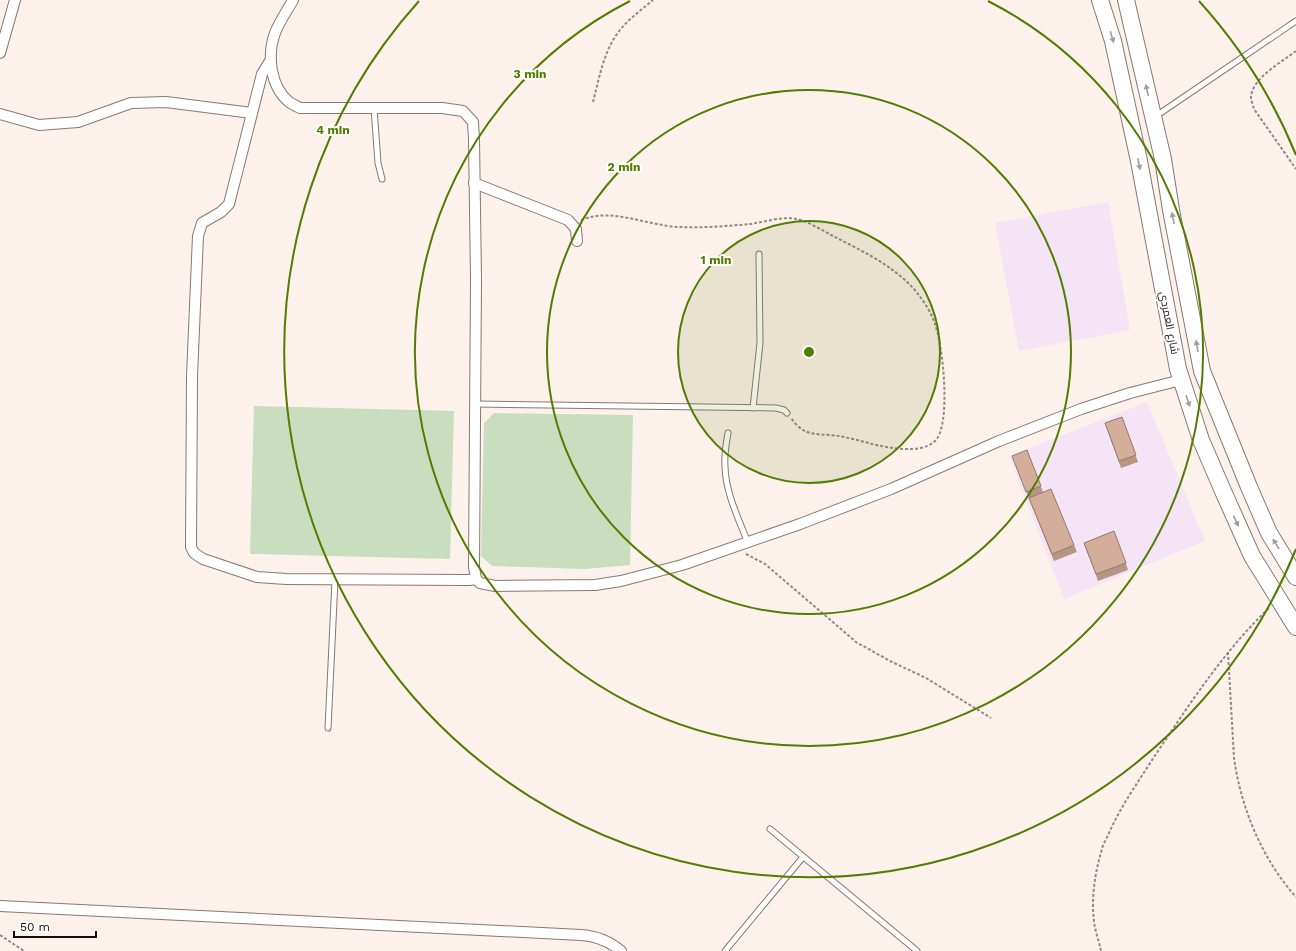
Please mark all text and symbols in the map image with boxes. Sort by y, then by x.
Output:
one-way arrow [1109,31,1115,43]
text: 3 min [514,67,546,81]
one-way arrow [1144,84,1150,97]
text: 4 min [316,123,350,137]
one-way arrow [1137,158,1143,170]
text: 2 min [608,160,640,174]
one-way arrow [1169,212,1175,224]
text: 1 min [701,253,731,267]
street label: شارع العمردي [1155,290,1181,356]
one-way arrow [1194,339,1200,352]
centre of rings [802,345,816,359]
one-way arrow [1185,395,1191,407]
one-way arrow [1234,516,1240,528]
one-way arrow [1272,538,1279,550]
scale bar [14,913,96,939]
text: 50 m [20,920,50,934]

